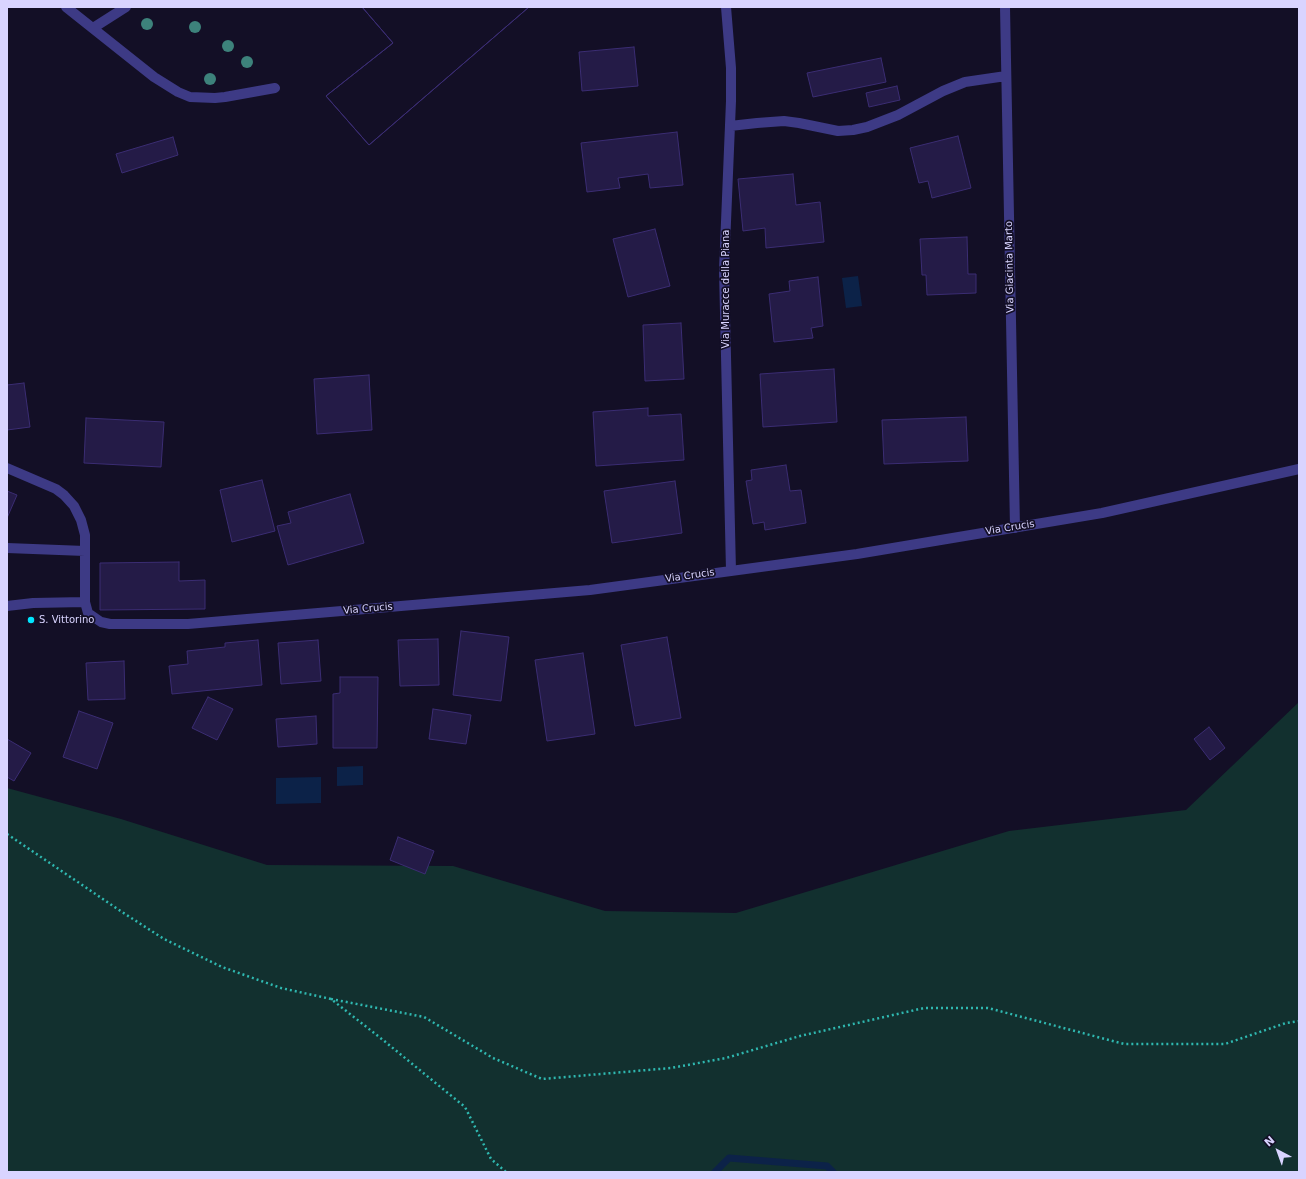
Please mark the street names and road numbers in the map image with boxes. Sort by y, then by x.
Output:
street label: Via Giacinta Marto [1003,221,1017,313]
street label: Via Muracce della Piana [720,230,732,348]
street label: Via Crucis [985,518,1035,538]
street label: Via Crucis [665,567,715,585]
street label: Via Crucis [343,601,393,617]

